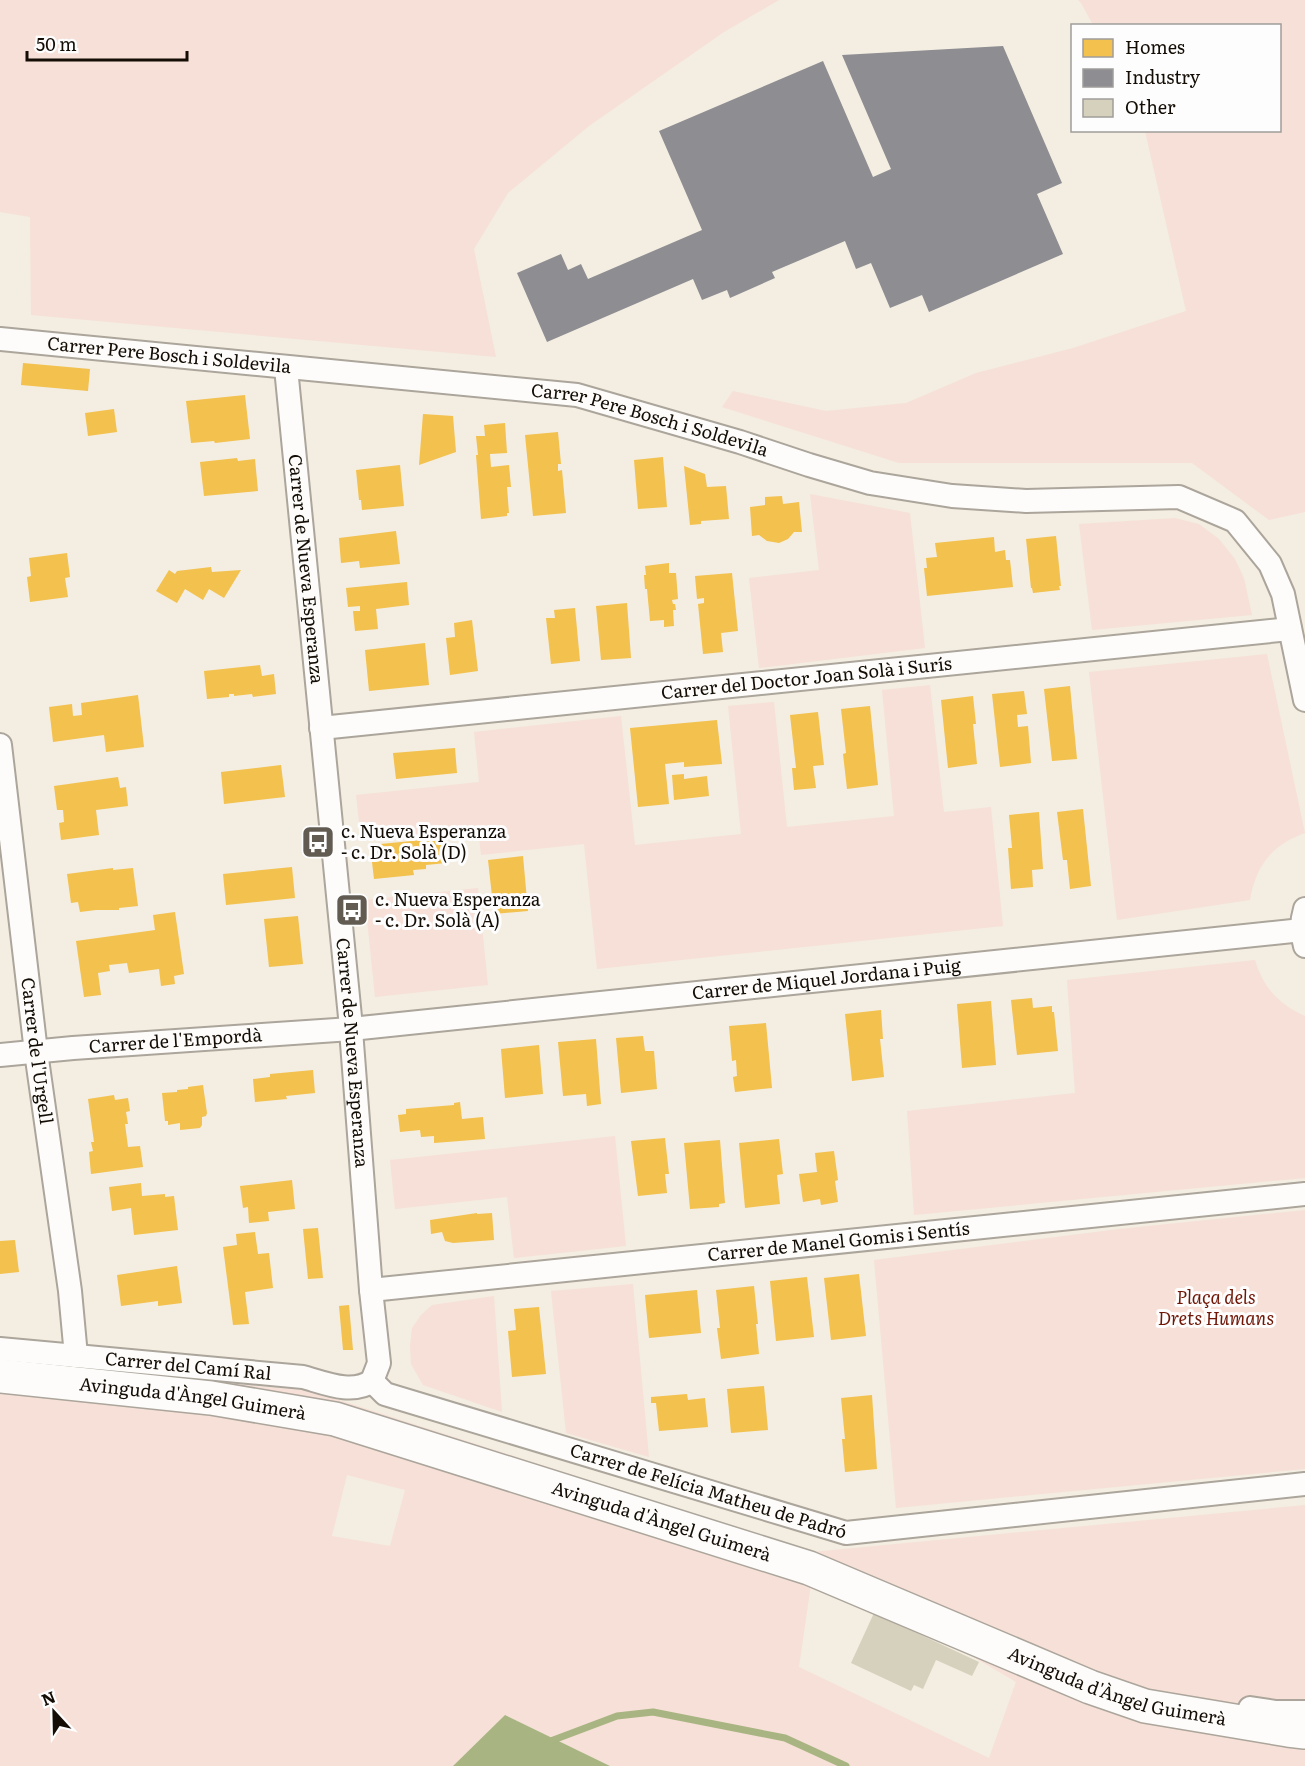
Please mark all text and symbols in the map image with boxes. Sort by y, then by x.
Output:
scale bar [27,24,188,62]
legend [1071,24,1281,132]
text: 50 m [36,30,77,57]
text: Homes [1125,33,1185,60]
text: Industry [1125,63,1201,90]
text: Other [1125,93,1176,120]
street label: Carrer Pere Bosch i Soldevila [46,329,293,379]
street label: Carrer Pere Bosch i Soldevila [530,376,773,463]
street label: Carrer de Nueva Esperanza [283,453,332,685]
street label: Carrer del Doctor Joan Solà i Surís [660,649,953,705]
place label: c. Nueva Esperanza - c. Dr. Solà (D) [341,817,507,865]
bus stop icon: c. Nueva Esperanza - c. Dr. Solà (D) [300,824,336,860]
place label: c. Nueva Esperanza - c. Dr. Solà (A) [375,885,541,933]
bus stop icon: c. Nueva Esperanza - c. Dr. Solà (A) [334,892,370,928]
street label: Carrer de Nueva Esperanza [330,936,377,1169]
street label: Carrer de Miquel Jordana i Puig [690,950,963,1005]
street label: Carrer de l'Urgell [15,976,61,1126]
street label: Carrer de l'Empordà [88,1020,263,1059]
street label: Carrer de Manel Gomis i Sentís [706,1214,971,1267]
park label: Plaça dels Drets Humans [1158,1283,1274,1331]
street label: Carrer del Camí Ral [104,1344,273,1386]
street label: Avinguda d'Àngel Guimerà [78,1369,309,1426]
street label: Carrer de Felícia Matheu de Padró [567,1436,850,1545]
street label: Avinguda d'Àngel Guimerà [549,1473,775,1567]
street label: Avinguda d'Àngel Guimerà [1004,1639,1229,1731]
north arrow [24,1682,84,1742]
text: N [37,1684,59,1711]

